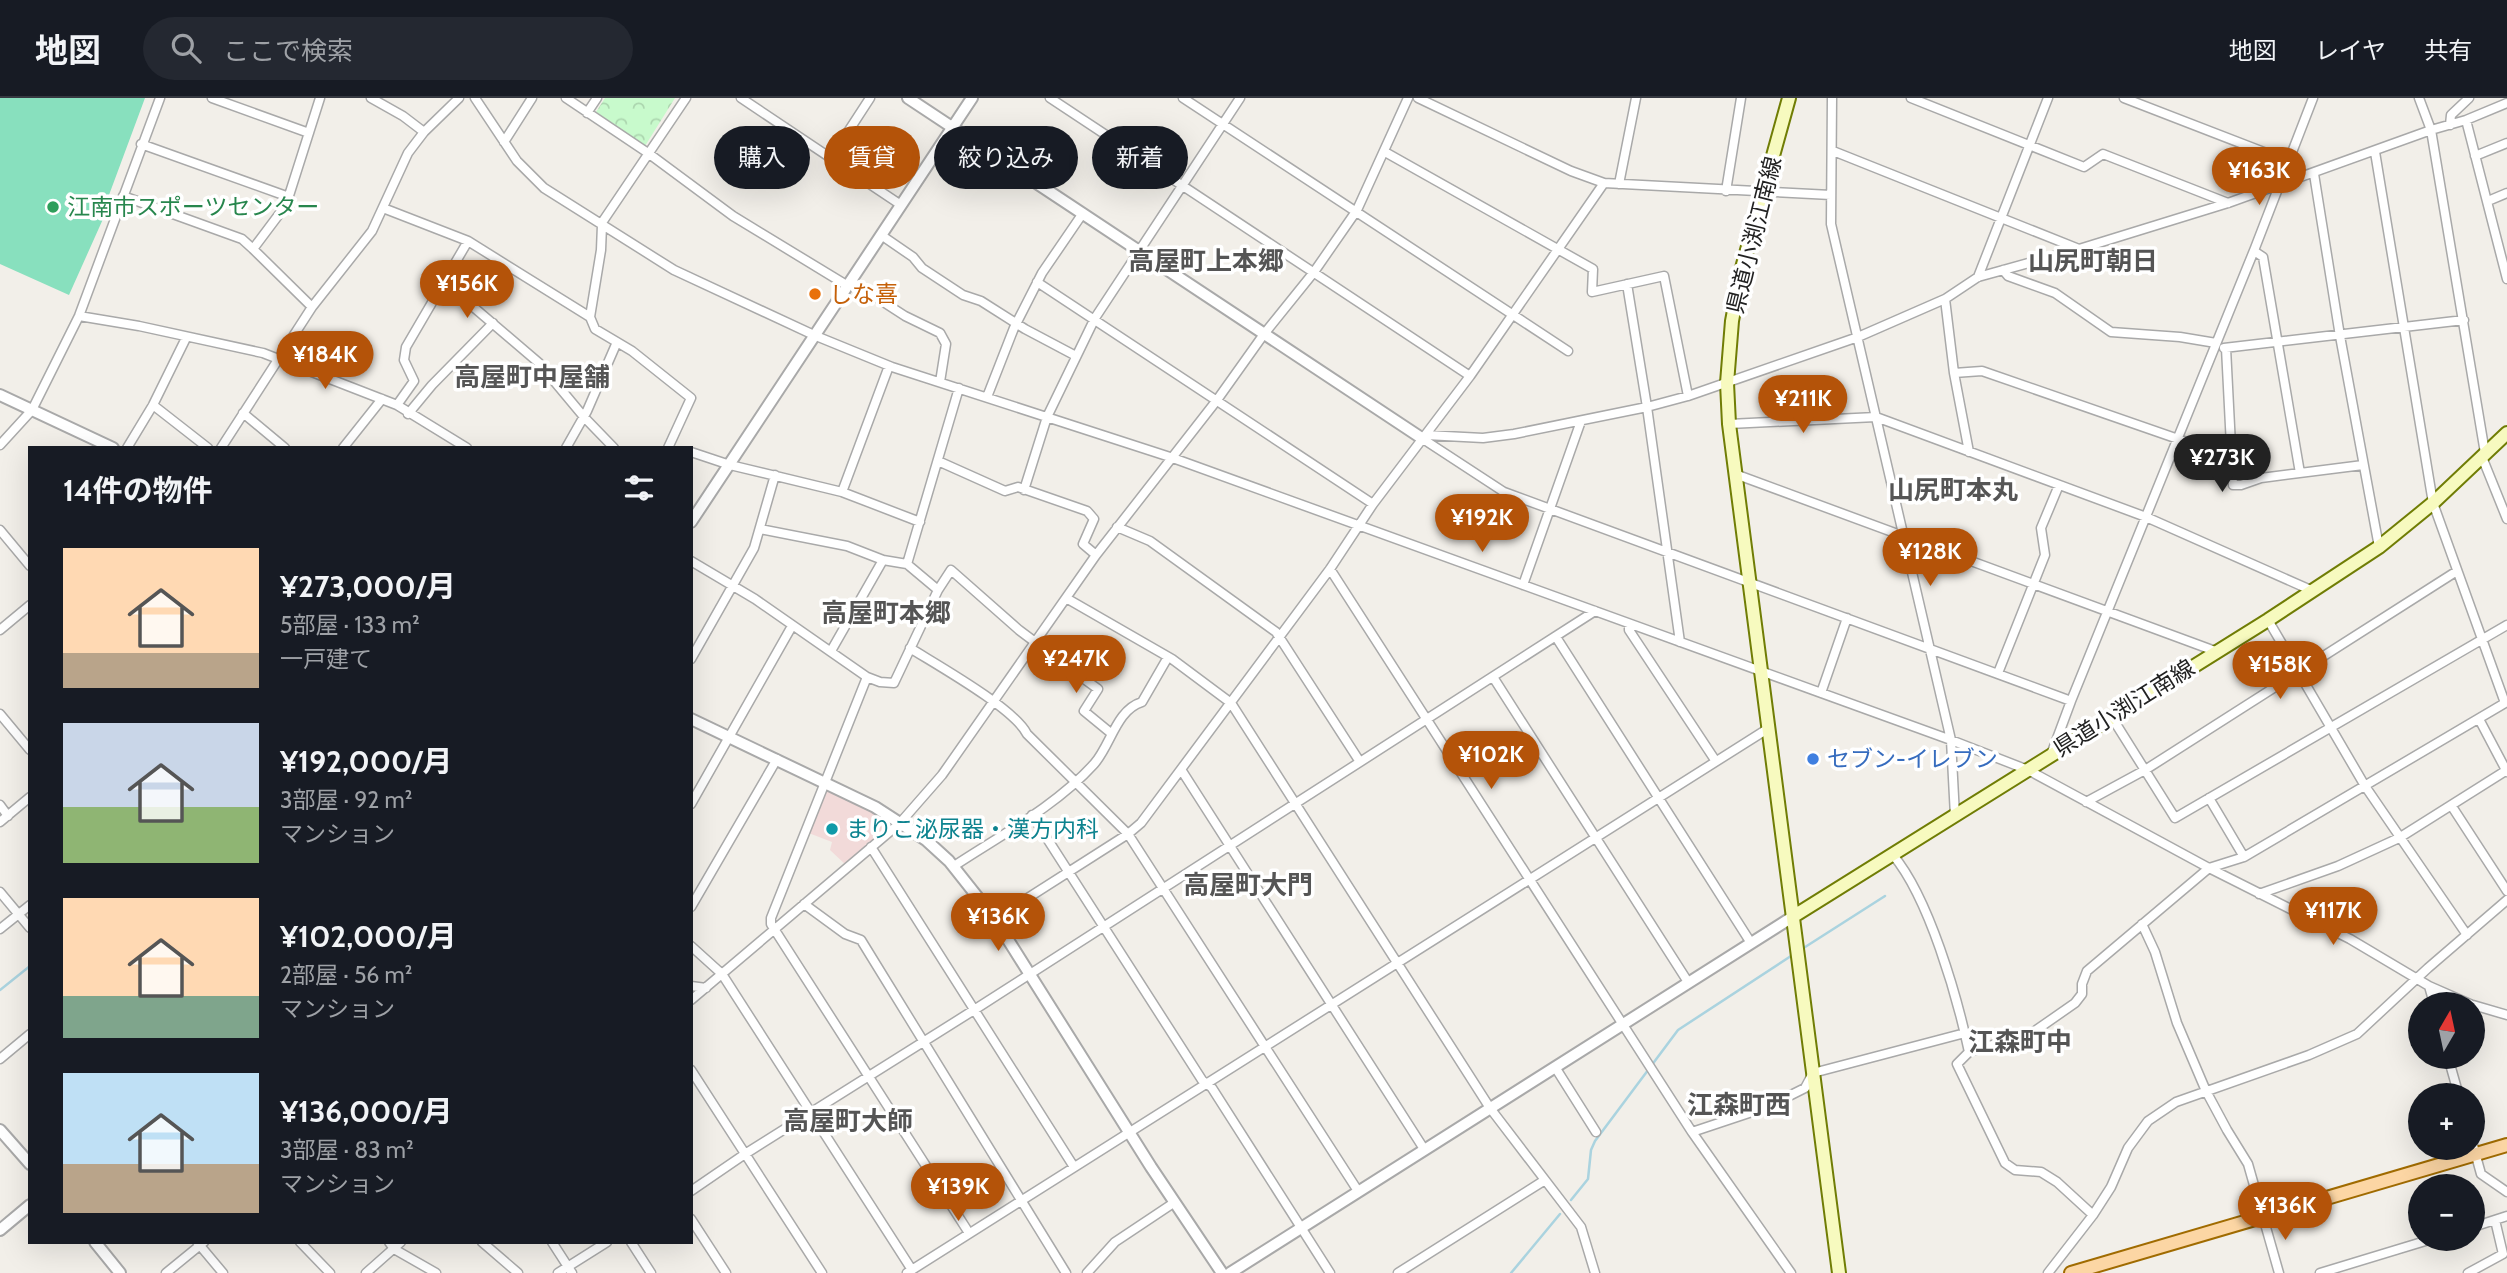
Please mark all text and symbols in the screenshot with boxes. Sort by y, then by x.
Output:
search box [143,17,633,80]
icon: search [167,29,205,67]
text: 地図 [35,30,101,70]
text: ここで検索 [223,35,353,67]
text: 地図 [2229,36,2277,65]
text: レイヤ [2315,36,2386,65]
text: 共有 [2424,36,2472,65]
chip: 購入 [714,126,810,189]
chip: 賃貸 [824,126,920,189]
chip: 絞り込み [934,126,1078,189]
chip: 新着 [1092,126,1188,189]
pin: ¥163K [2210,148,2308,207]
street label: 県道小渕江南線 [1721,154,1787,316]
text: ¥163K [2228,156,2290,184]
place label: 江南市スポーツセンター [67,193,320,221]
marker: 江南市スポーツセンター [45,199,61,215]
district label: 高屋町上本郷 [1128,245,1284,277]
district label: 山尻町朝日 [2028,245,2158,277]
pin: ¥156K [418,260,516,320]
text: ¥156K [436,269,498,297]
place label: しな喜 [829,280,898,308]
marker: しな喜 [807,286,823,302]
pin: ¥184K [276,331,374,391]
text: ¥184K [293,340,357,368]
district label: 高屋町中屋舗 [454,361,610,393]
pin: ¥211K [1754,376,1852,435]
text: ¥211K [1774,384,1832,412]
pin: ¥273K [2173,434,2271,494]
text: ¥273K [2190,443,2254,471]
icon: filters [620,469,658,507]
text: 14件の物件 [63,472,213,509]
district label: 山尻町本丸 [1888,474,2018,506]
pin: ¥192K [1433,494,1531,554]
text: ¥192K [1451,503,1513,531]
pin: ¥128K [1881,528,1979,588]
text: ¥128K [1899,537,1961,565]
text: ¥273,000/月 [280,568,456,605]
icon: home [119,576,203,660]
district label: 高屋町本郷 [821,597,951,629]
text: 5部屋 · 133 m² [280,611,420,639]
pin: ¥247K [1027,636,1125,695]
pin: ¥158K [2231,642,2329,701]
text: ¥247K [1043,644,1109,672]
text: 一戸建て [280,645,372,673]
text: ¥158K [2248,650,2312,678]
street label: 県道小渕江南線 [2048,653,2200,763]
pin: ¥102K [1442,732,1540,791]
text: ¥102K [1458,740,1524,768]
text: ¥192,000/月 [280,743,453,780]
place label: セブン-イレブン [1827,745,1998,773]
icon: home [119,751,203,835]
marker: セブン-イレブン [1805,751,1821,767]
text: 3部屋 · 92 m² [280,786,412,814]
place label: まりこ泌尿器・漢方内科 [846,815,1099,843]
text: マンション [280,820,395,848]
marker: まりこ泌尿器・漢方内科 [824,821,840,837]
district label: 高屋町大門 [1183,869,1313,901]
pin: ¥117K [2284,888,2382,947]
pin: ¥136K [949,894,1047,953]
text: ¥117K [2304,896,2362,924]
text: ¥136K [967,902,1029,930]
text: ¥102,000/月 [280,918,457,955]
icon: home [119,926,203,1010]
text: 2部屋 · 56 m² [280,961,412,989]
north arrow [2408,992,2485,1069]
map controls [2408,992,2485,1251]
text: マンション [280,995,395,1023]
district label: 江森町中 [1968,1026,2072,1058]
button: + [2408,1083,2485,1160]
district label: 江森町西 [1687,1089,1791,1121]
text: ¥136,000/月 [280,1093,453,1130]
icon: home [119,1101,203,1185]
district label: 高屋町大師 [783,1105,913,1137]
text: 3部屋 · 83 m² [280,1136,414,1164]
pin: ¥139K [909,1164,1007,1223]
text: マンション [280,1170,395,1198]
text: ¥139K [927,1172,989,1200]
button: − [2408,1174,2485,1251]
pin: ¥136K [2236,1182,2334,1242]
text: ¥136K [2254,1191,2316,1219]

